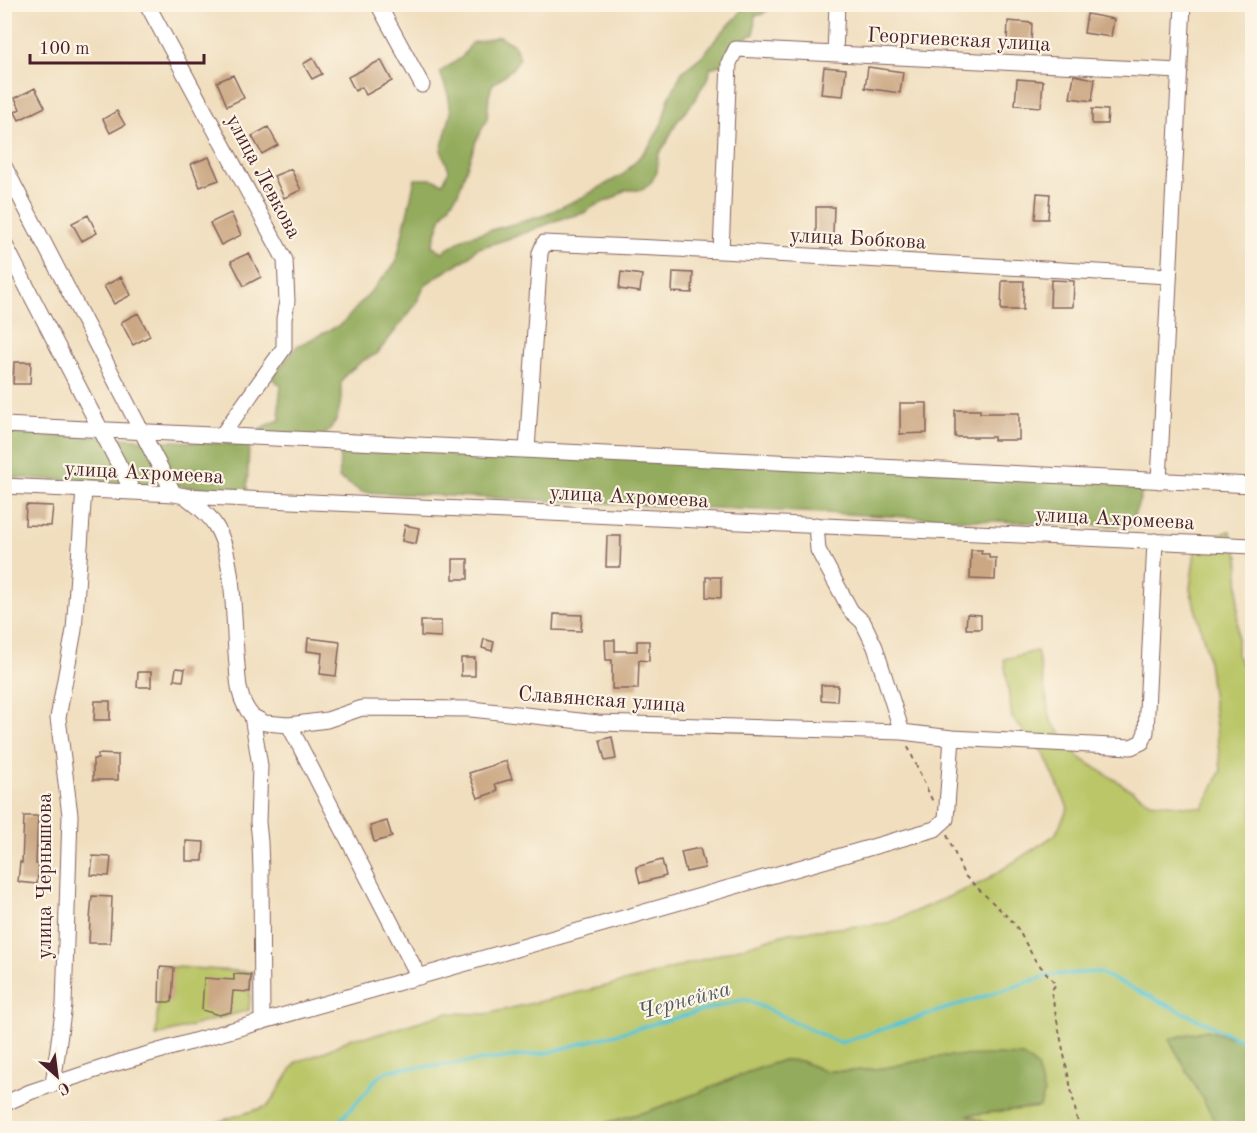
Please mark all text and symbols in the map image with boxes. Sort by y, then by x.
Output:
street label: Георгиевская улица [867,25,1051,56]
scale bar [30,27,204,65]
text: 100 m [39,40,90,58]
street label: улица Левкова [221,111,304,242]
street label: улица Бобкова [789,225,927,254]
street label: улица Ахромеева [64,459,224,488]
street label: улица Ахромеева [549,483,709,512]
street label: улица Ахромеева [1035,505,1195,534]
street label: Славянская улица [517,684,686,717]
street label: улица Чернышова [35,793,56,959]
water label: Чернейка [636,978,733,1024]
north arrow [27,1046,87,1106]
text: С [55,1078,72,1097]

